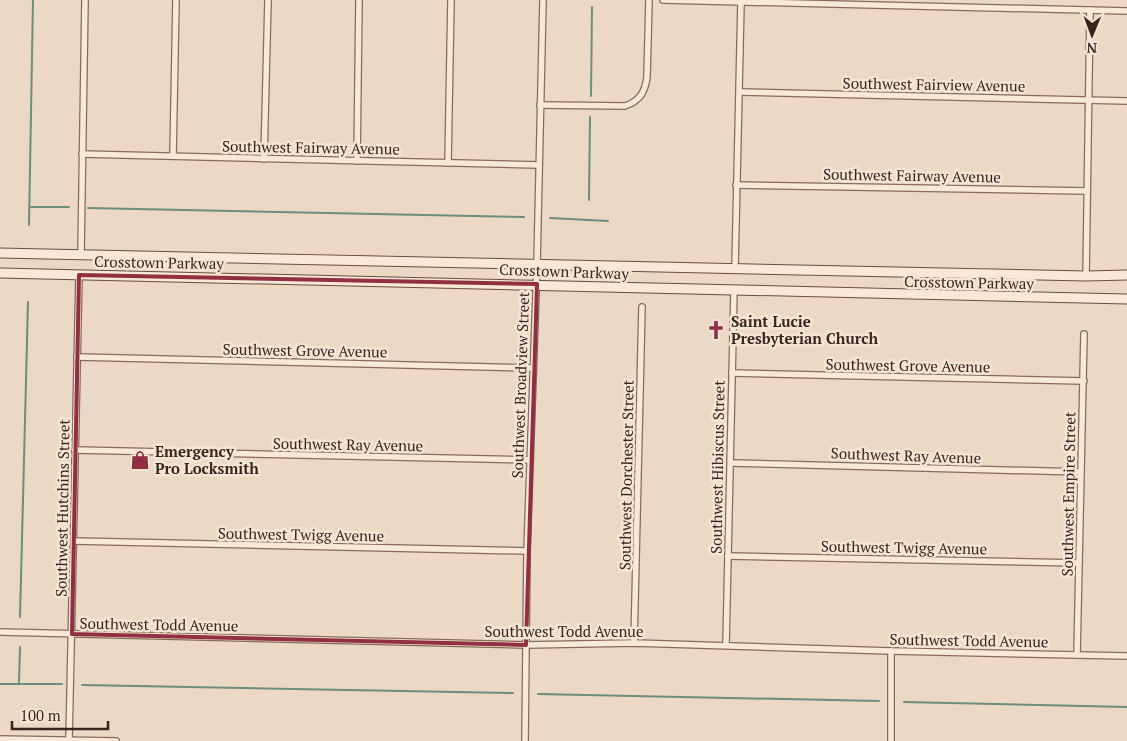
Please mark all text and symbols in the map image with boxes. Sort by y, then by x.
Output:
north arrow [1067,10,1117,60]
text: N [1086,39,1097,58]
street label: Southwest Fairview Avenue [843,72,1025,96]
street label: Southwest Fairway Avenue [222,135,400,159]
street label: Southwest Fairway Avenue [823,163,1001,187]
street label: Crosstown Parkway [94,251,225,273]
street label: Crosstown Parkway [499,259,630,283]
street label: Crosstown Parkway [904,271,1035,293]
street label: Southwest Broadview Street [507,291,533,479]
place label: Saint Lucie Presbyterian Church [731,311,878,348]
church icon: Saint Lucie Presbyterian Church [705,319,727,341]
street label: Southwest Grove Avenue [222,339,388,361]
street label: Southwest Grove Avenue [825,354,991,376]
street label: Southwest Dorchester Street [614,379,638,570]
street label: Southwest Hibiscus Street [705,380,729,554]
street label: Southwest Empire Street [1057,411,1079,577]
street label: Southwest Hutchins Street [50,419,74,597]
street label: Southwest Ray Avenue [273,433,423,455]
place label: Emergency Pro Locksmith [155,441,259,478]
street label: Southwest Ray Avenue [830,442,982,468]
shop icon: Emergency Pro Locksmith [129,449,151,471]
street label: Southwest Twigg Avenue [218,523,384,545]
street label: Southwest Twigg Avenue [821,536,987,558]
street label: Southwest Todd Avenue [79,613,239,635]
street label: Southwest Todd Avenue [484,621,644,641]
street label: Southwest Todd Avenue [889,629,1049,651]
scale bar [12,698,109,730]
text: 100 m [20,705,61,725]

